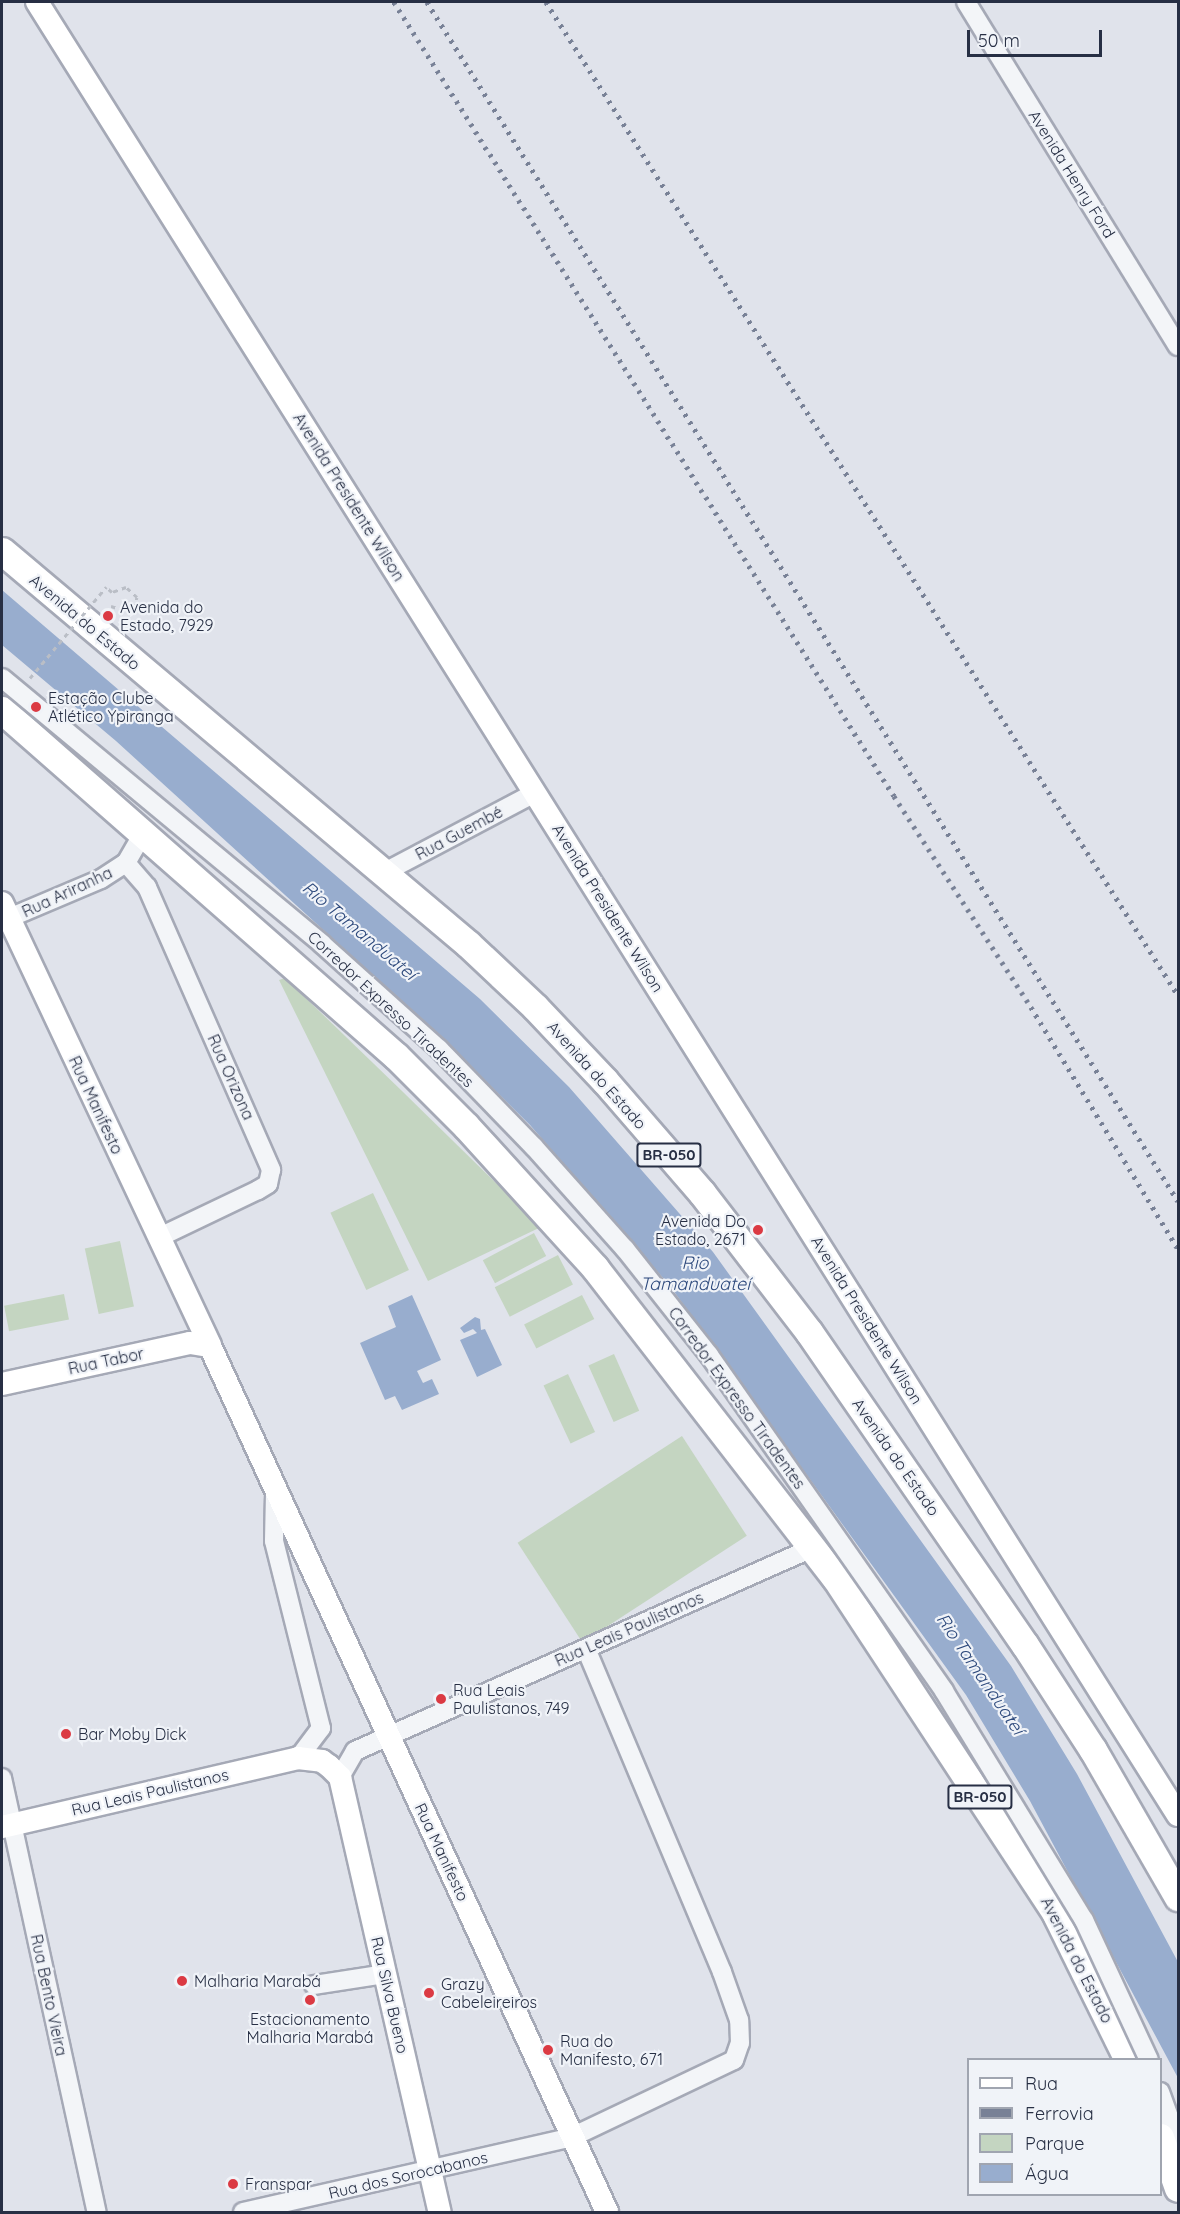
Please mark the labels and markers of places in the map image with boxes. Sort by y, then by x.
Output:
place label: Avenida do Estado, 7929 [120,597,213,635]
marker: Avenida do Estado, 7929 [101,609,115,623]
place label: Estação Clube Atlético Ypiranga [48,688,174,726]
marker: Estação Clube Atlético Ypiranga [29,700,43,714]
place label: Avenida Do Estado, 2671 [655,1211,746,1249]
marker: Avenida Do Estado, 2671 [751,1223,765,1237]
place label: Rua Leais Paulistanos, 749 [453,1680,569,1718]
marker: Rua Leais Paulistanos, 749 [434,1692,448,1706]
place label: Bar Moby Dick [78,1724,186,1744]
marker: Bar Moby Dick [59,1727,73,1741]
place label: Malharia Marabá [194,1971,321,1991]
marker: Malharia Marabá [175,1974,189,1988]
place label: Grazy Cabeleireiros [441,1974,537,2012]
marker: Grazy Cabeleireiros [422,1986,436,2000]
marker: Estacionamento Malharia Marabá [303,1993,317,2007]
place label: Estacionamento Malharia Marabá [246,2009,374,2047]
place label: Rua do Manifesto, 671 [560,2031,663,2069]
marker: Rua do Manifesto, 671 [541,2043,555,2057]
place label: Franspar [245,2174,312,2194]
marker: Franspar [226,2177,240,2191]

